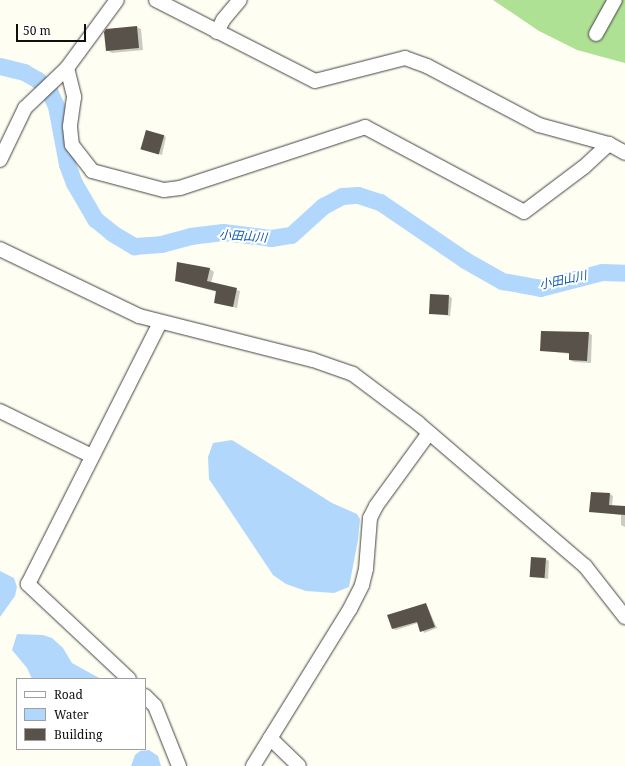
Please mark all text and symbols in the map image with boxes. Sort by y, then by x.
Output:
scale bar [18,16,88,42]
text: 50 m [23,22,51,39]
water label: 小田山川 [219,227,267,245]
water label: 小田山川 [538,268,588,292]
legend [16,678,146,750]
text: Road [54,686,83,703]
text: Water [54,706,89,723]
text: Building [54,726,102,743]

